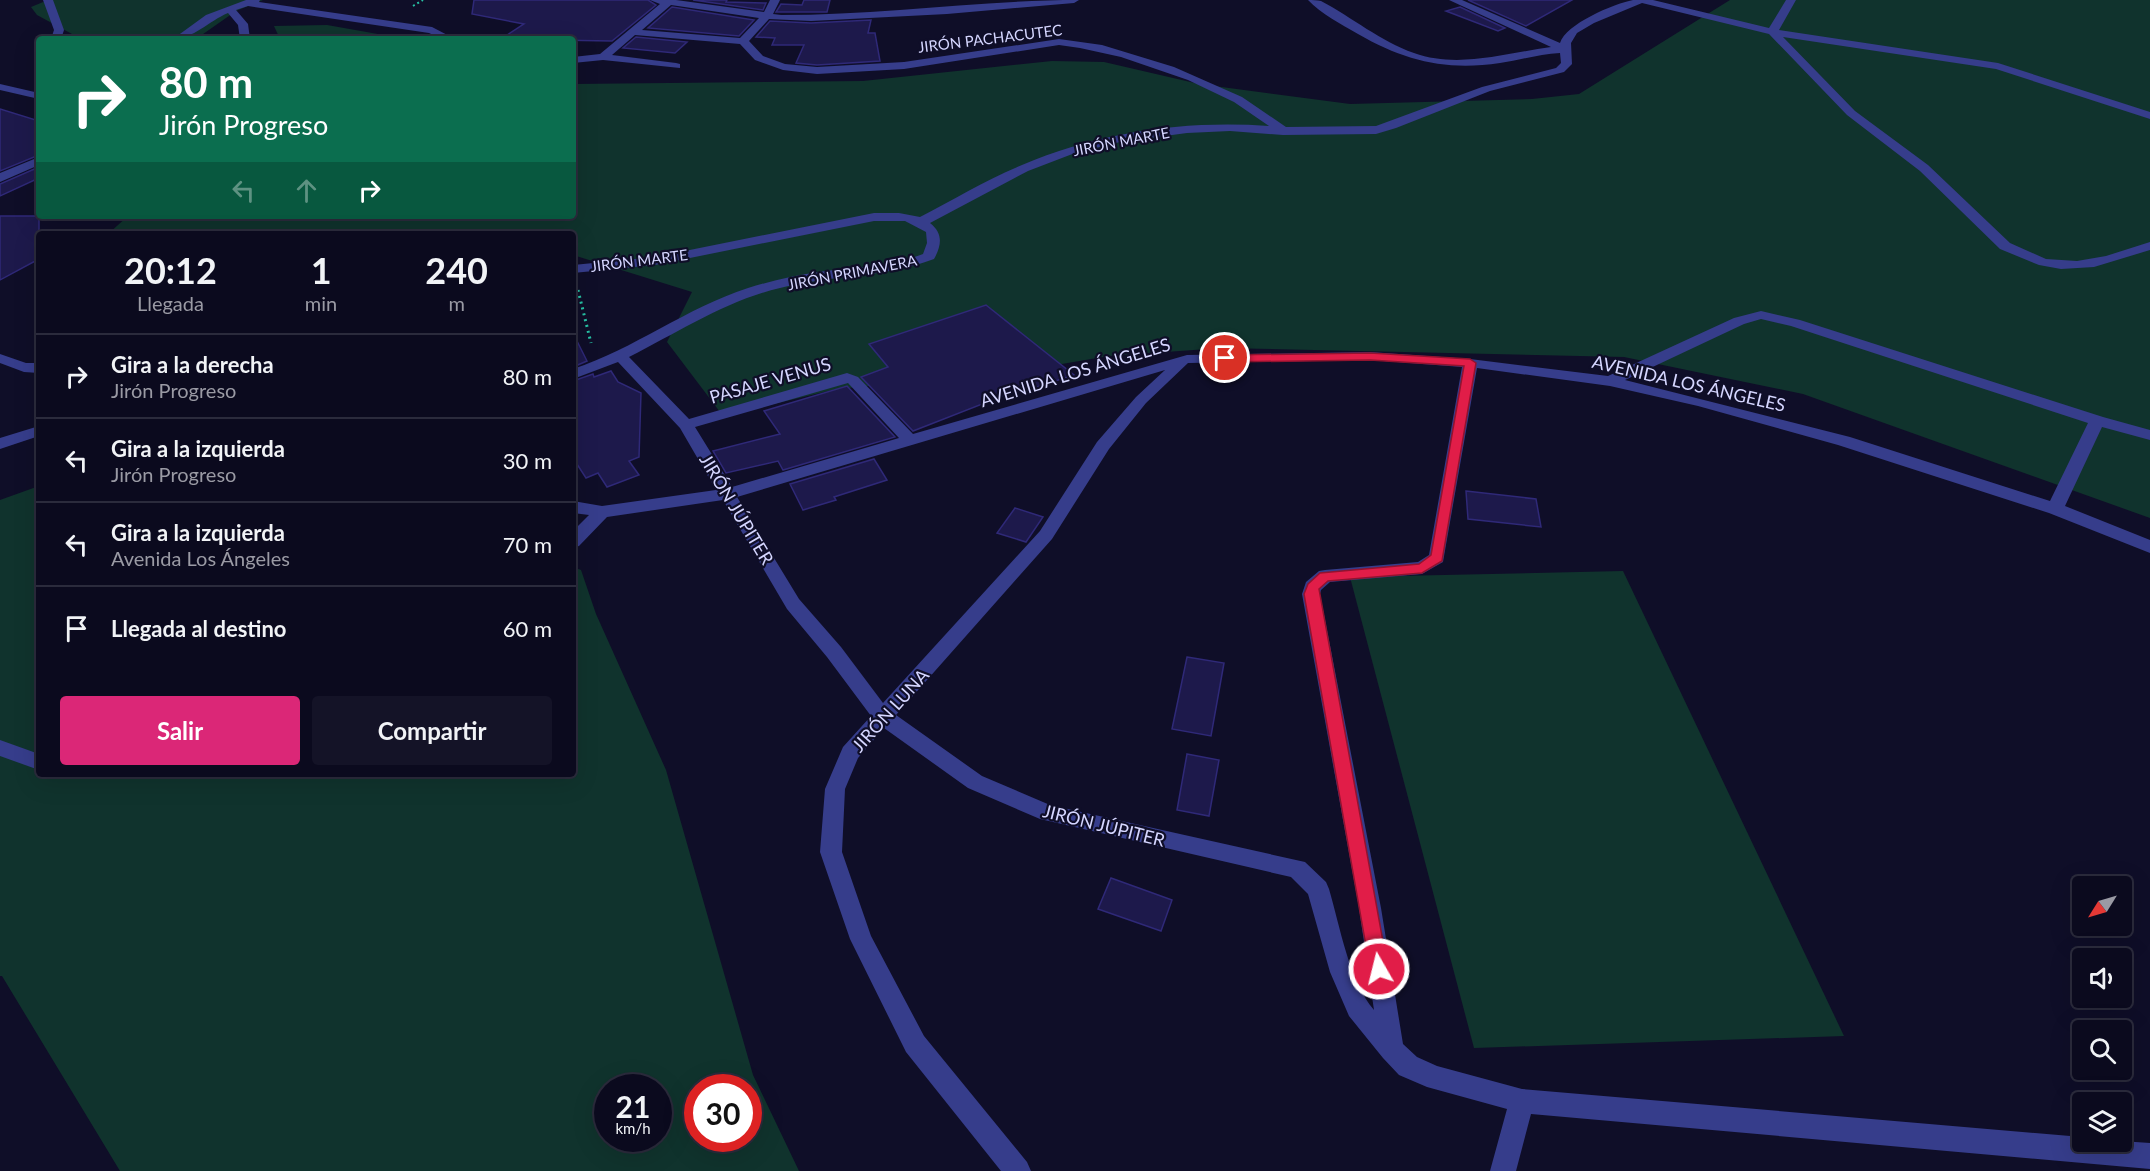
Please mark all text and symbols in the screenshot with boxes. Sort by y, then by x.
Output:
street label: JIRÓN PACHACUTEC [917,20,1063,56]
text: 80 m [159,57,253,107]
icon: right [60,60,138,138]
text: Jirón Progreso [159,108,328,141]
street label: JIRÓN MARTE [1071,123,1171,159]
icon: left [227,174,260,207]
icon: ahead [290,174,323,207]
icon: right [353,174,386,207]
street label: JIRÓN MARTE [589,245,689,275]
text: 20:12 [124,248,217,292]
text: 1 [311,248,332,292]
text: 240 [425,248,488,292]
street label: JIRÓN PRIMAVERA [786,250,919,293]
text: Llegada [137,291,204,315]
text: min [305,291,337,315]
text: m [448,291,465,315]
pin [1199,332,1250,383]
street label: AVENIDA LOS ÁNGELES [977,333,1173,411]
icon: arrive [1208,341,1241,374]
street label: AVENIDA LOS ÁNGELES [1590,350,1788,416]
text: Gira a la derecha [111,351,274,378]
street label: PASAJE VENUS [707,352,833,408]
icon: right [60,360,93,393]
text: 80 m [503,363,552,390]
text: Jirón Progreso [111,378,236,402]
text: Gira a la izquierda [111,435,285,462]
icon: left [60,444,93,477]
text: 30 m [503,447,552,474]
street label: JIRÓN JÚPITER [695,450,779,569]
text: Jirón Progreso [111,462,236,486]
text: Gira a la izquierda [111,519,285,546]
icon: left [60,528,93,561]
text: 70 m [503,531,552,558]
text: Avenida Los Ángeles [111,546,290,570]
icon: arrive [60,612,93,645]
text: Llegada al destino [111,615,287,642]
text: 60 m [503,615,552,642]
street label: JIRÓN LUNA [847,663,934,756]
button: Salir [60,696,300,765]
button: Compartir [312,696,552,765]
street label: JIRÓN JÚPITER [1041,799,1168,851]
north arrow [2072,876,2132,936]
map controls [2072,876,2132,1152]
position arrow [1347,937,1411,1001]
button: sound [2072,948,2132,1008]
button: search [2072,1020,2132,1080]
speed limit sign: 30 [684,1074,762,1152]
text: 21 [616,1088,650,1124]
button: layers [2072,1092,2132,1152]
text: km/h [615,1119,651,1137]

